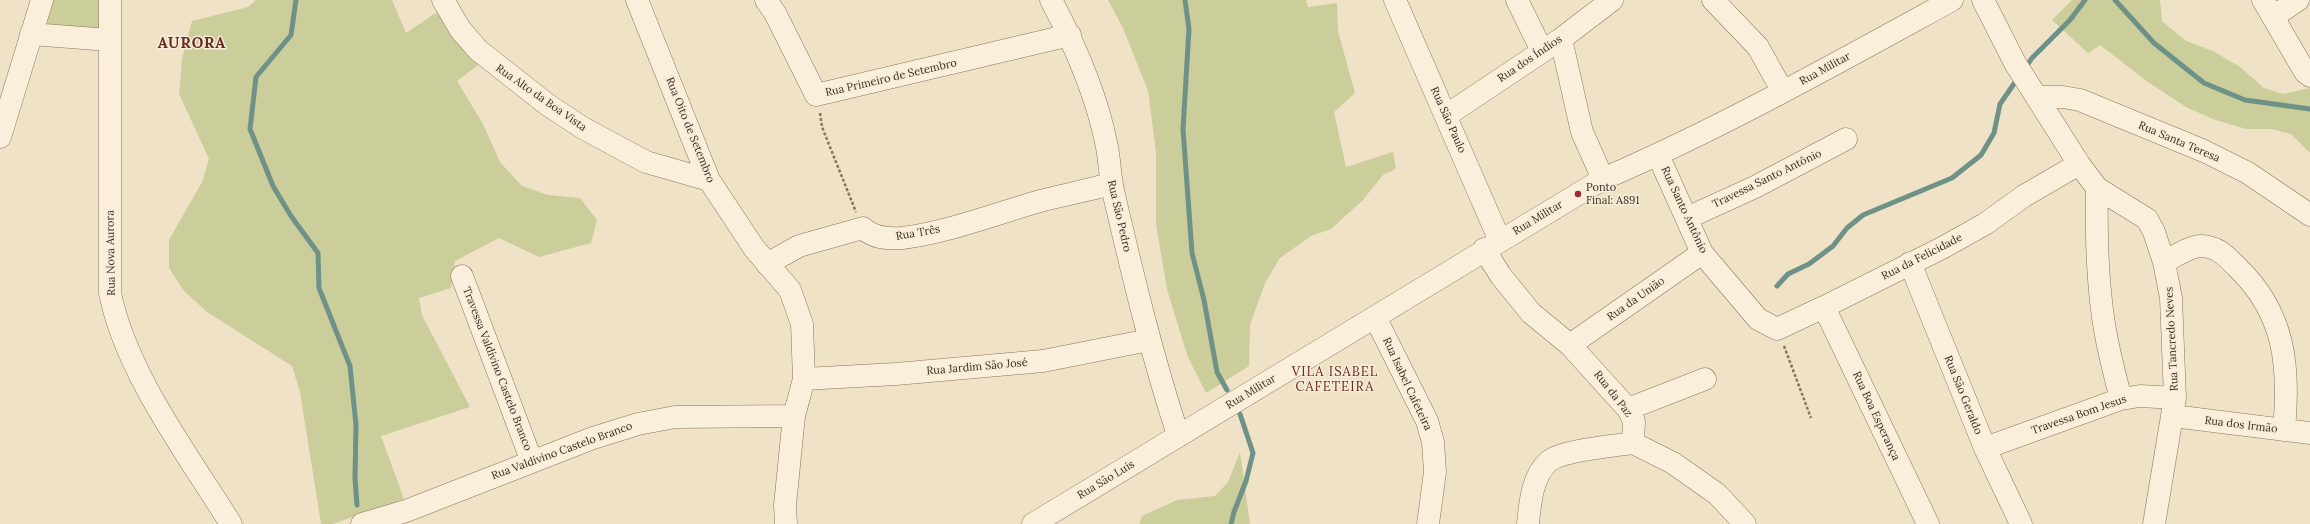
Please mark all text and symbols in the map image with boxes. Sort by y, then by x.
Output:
street label: Rua dos Índios [1495,33,1565,85]
district label: AURORA [158,35,226,53]
street label: Rua Militar [1797,50,1853,88]
street label: Rua Primeiro de Setembro [824,56,958,100]
street label: Rua Alto da Boa Vista [493,62,589,134]
street label: Rua Oito de Setembro [663,75,717,185]
street label: Rua São Paulo [1427,85,1469,155]
street label: Rua Santa Teresa [2136,119,2222,165]
street label: Travessa Santo Antônio [1710,147,1824,211]
street label: Rua Santo Antônio [1658,164,1710,256]
street label: Rua São Pedro [1104,179,1134,253]
place label: Ponto Final: A891 [1586,181,1639,207]
marker: Ponto Final: A891 [1573,189,1583,199]
street label: Rua Militar [1511,198,1565,238]
street label: Rua Nova Aurora [104,210,118,296]
street label: Rua Três [895,223,941,243]
street label: Rua da Felicidade [1879,231,1965,283]
street label: Rua da União [1605,274,1667,324]
street label: Travessa Valdívino Castelo Branco [460,285,534,453]
street label: Rua Tancredo Neves [2163,287,2181,391]
street label: Rua Isabel Cafeteira [1380,335,1434,433]
street label: Rua São Geraldo [1941,354,1985,436]
street label: Rua Jardim São José [926,356,1028,378]
district label: VILA ISABEL CAFETEIRA [1292,364,1378,395]
street label: Rua da Paz [1591,368,1635,420]
street label: Rua Boa Esperança [1850,369,1902,463]
street label: Rua Militar [1224,372,1278,412]
street label: Travessa Bom Jesus [2030,392,2128,438]
street label: Rua dos Irmão [2204,414,2278,436]
street label: Rua Valdívino Castelo Branco [490,419,634,483]
street label: Rua São Luís [1075,458,1137,502]

